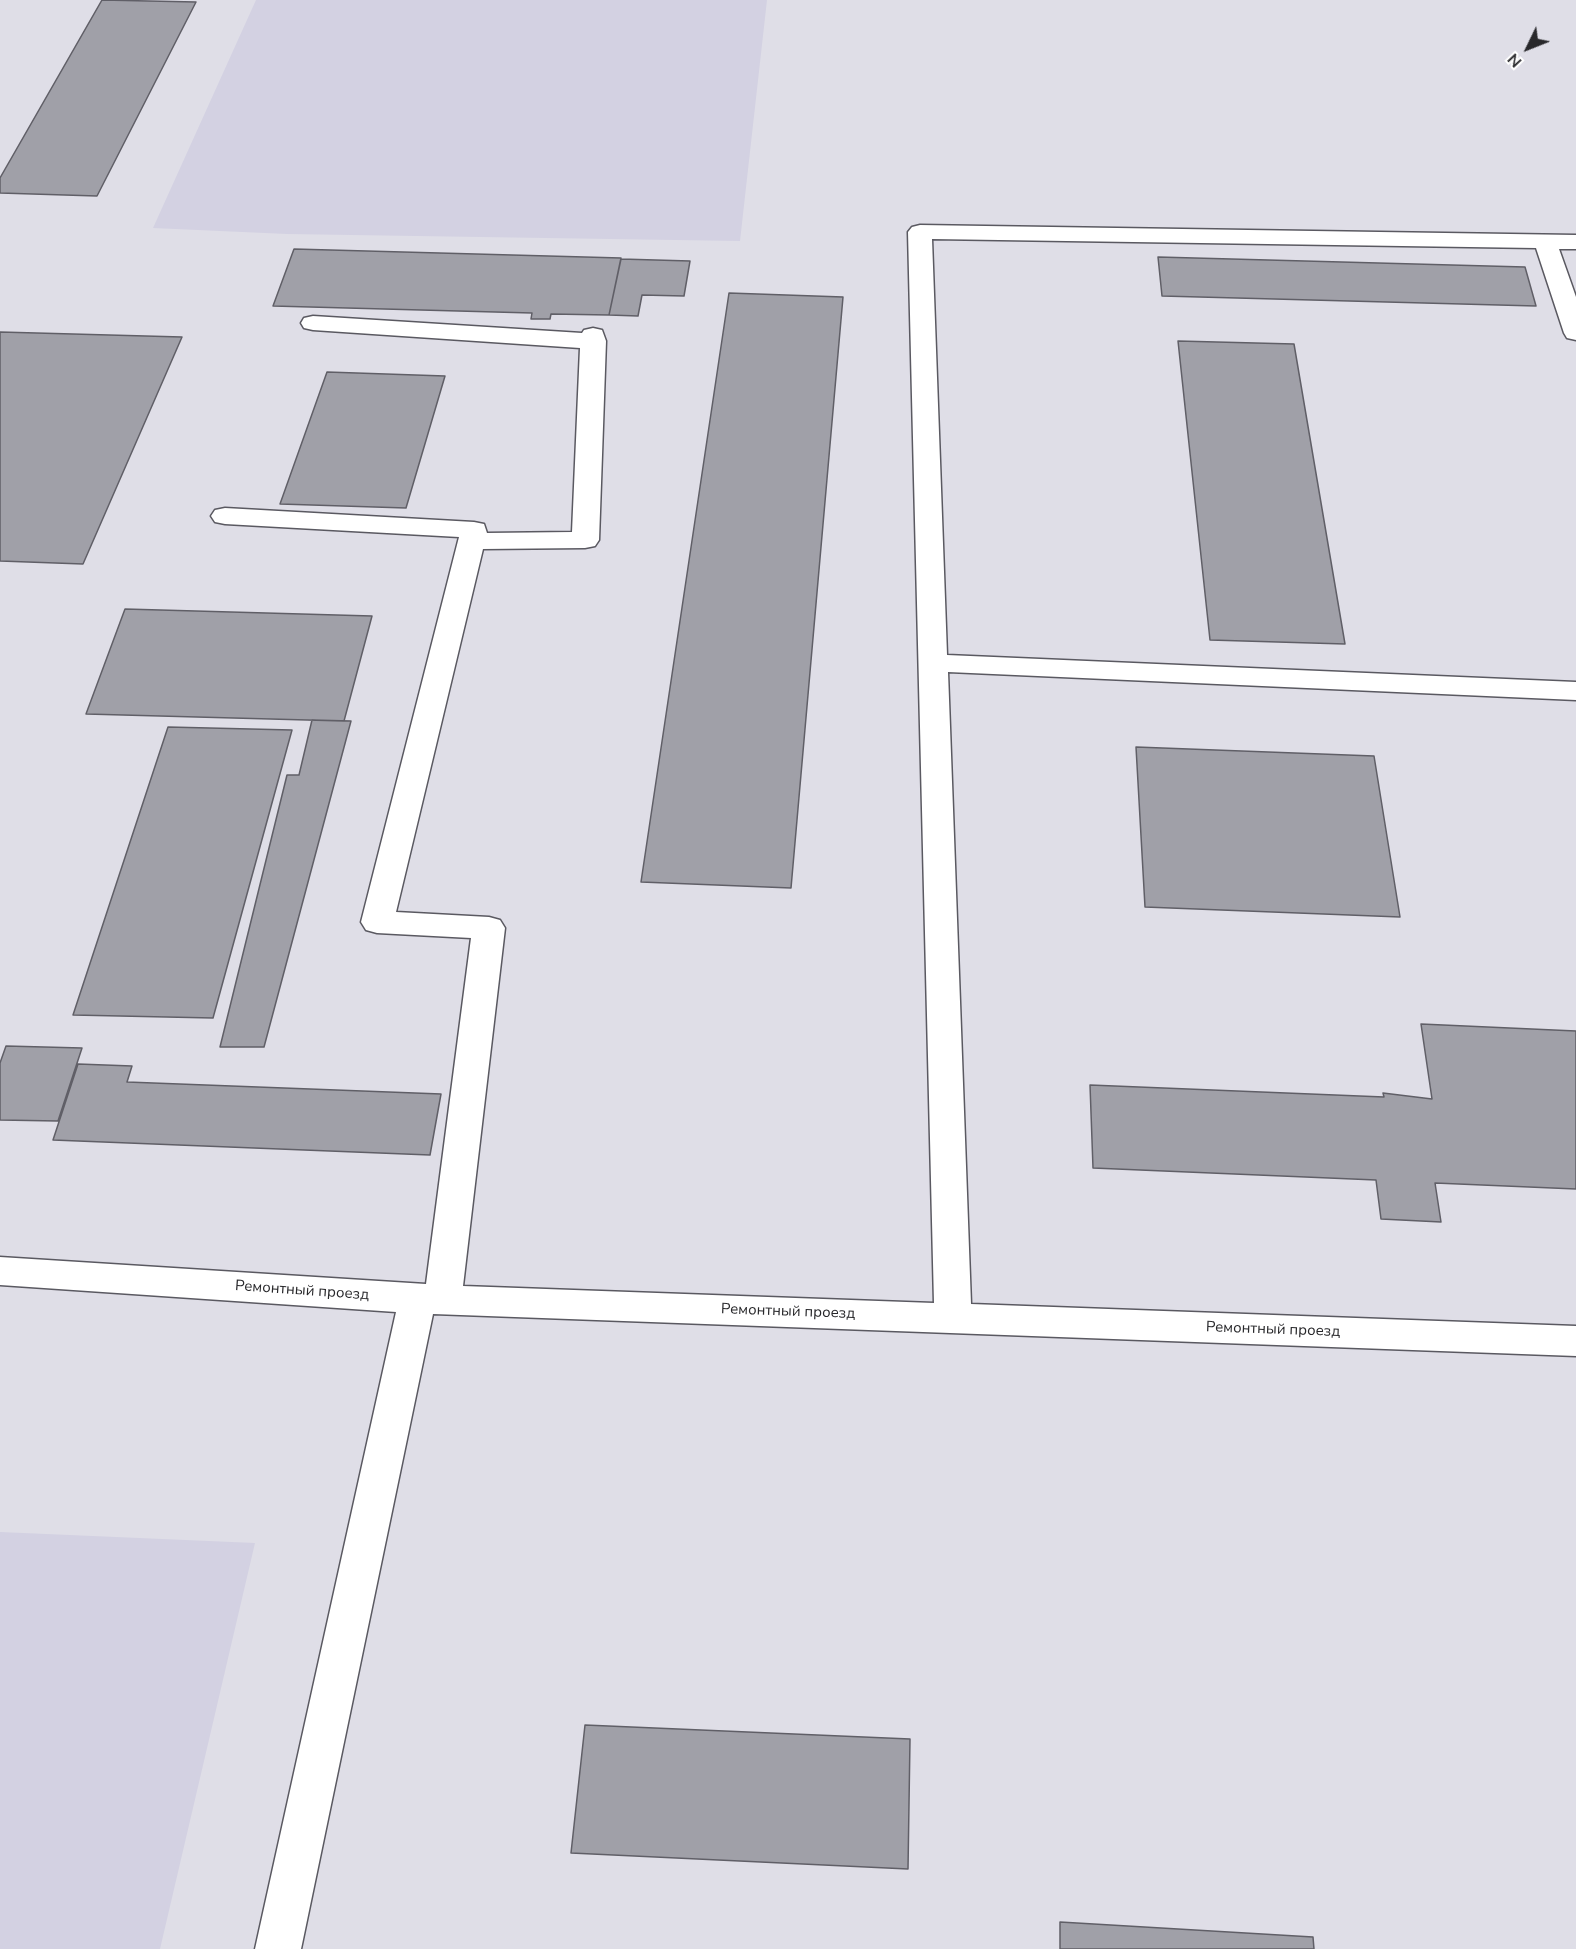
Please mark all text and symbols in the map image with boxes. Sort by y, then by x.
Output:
north arrow [1498,18,1558,78]
text: N [1503,48,1527,72]
street label: Ремонтный проезд [234,1277,370,1305]
street label: Ремонтный проезд [721,1301,855,1323]
street label: Ремонтный проезд [1206,1319,1340,1341]

